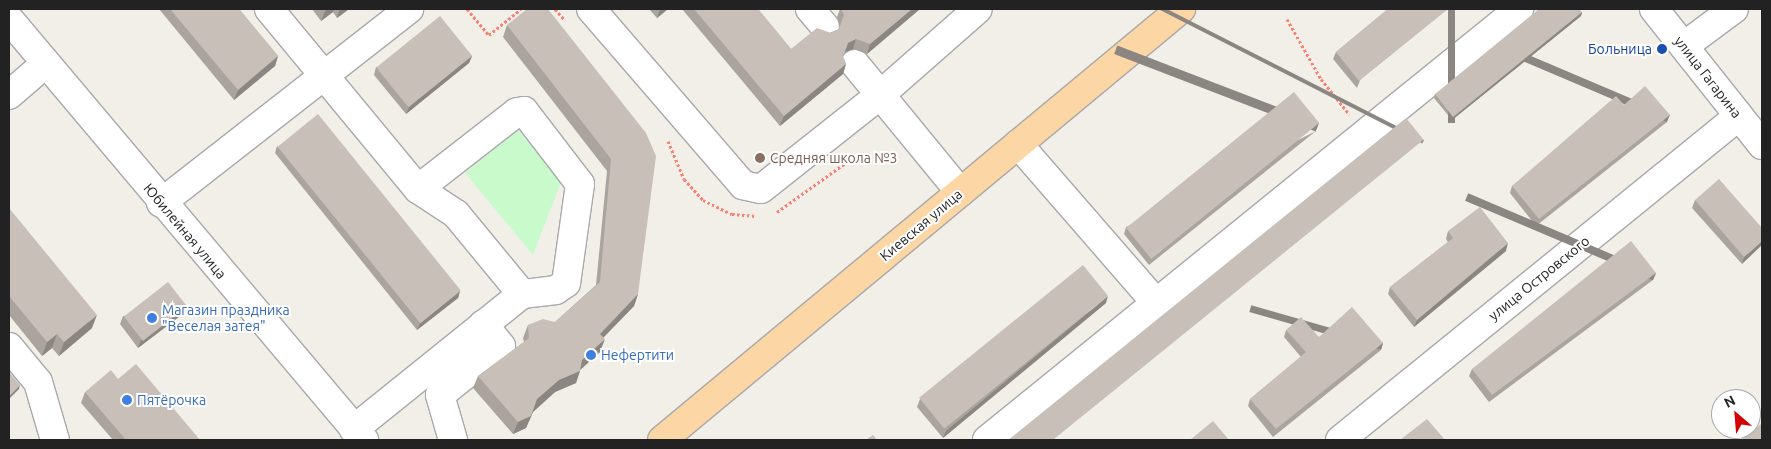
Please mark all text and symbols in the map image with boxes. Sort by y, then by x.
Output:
street label: улица Гагарина [1671,33,1745,121]
place label: Больница [1588,41,1652,57]
marker: Больница [1656,43,1668,55]
place label: Средняя школа №3 [770,150,898,166]
marker: Средняя школа №3 [754,152,766,164]
street label: Юбилейная улица [140,180,230,282]
street label: Киевская улица [876,186,966,264]
street label: улица Островского [1485,232,1593,324]
place label: Магазин праздника "Веселая затея" [162,302,290,334]
marker: Магазин праздника "Веселая затея" [146,312,158,324]
place label: Нефертити [601,347,674,363]
marker: Нефертити [585,349,597,361]
north arrow [1711,389,1761,439]
place label: Пятёрочка [137,392,206,408]
text: N [1721,392,1738,411]
marker: Пятёрочка [121,394,133,406]

